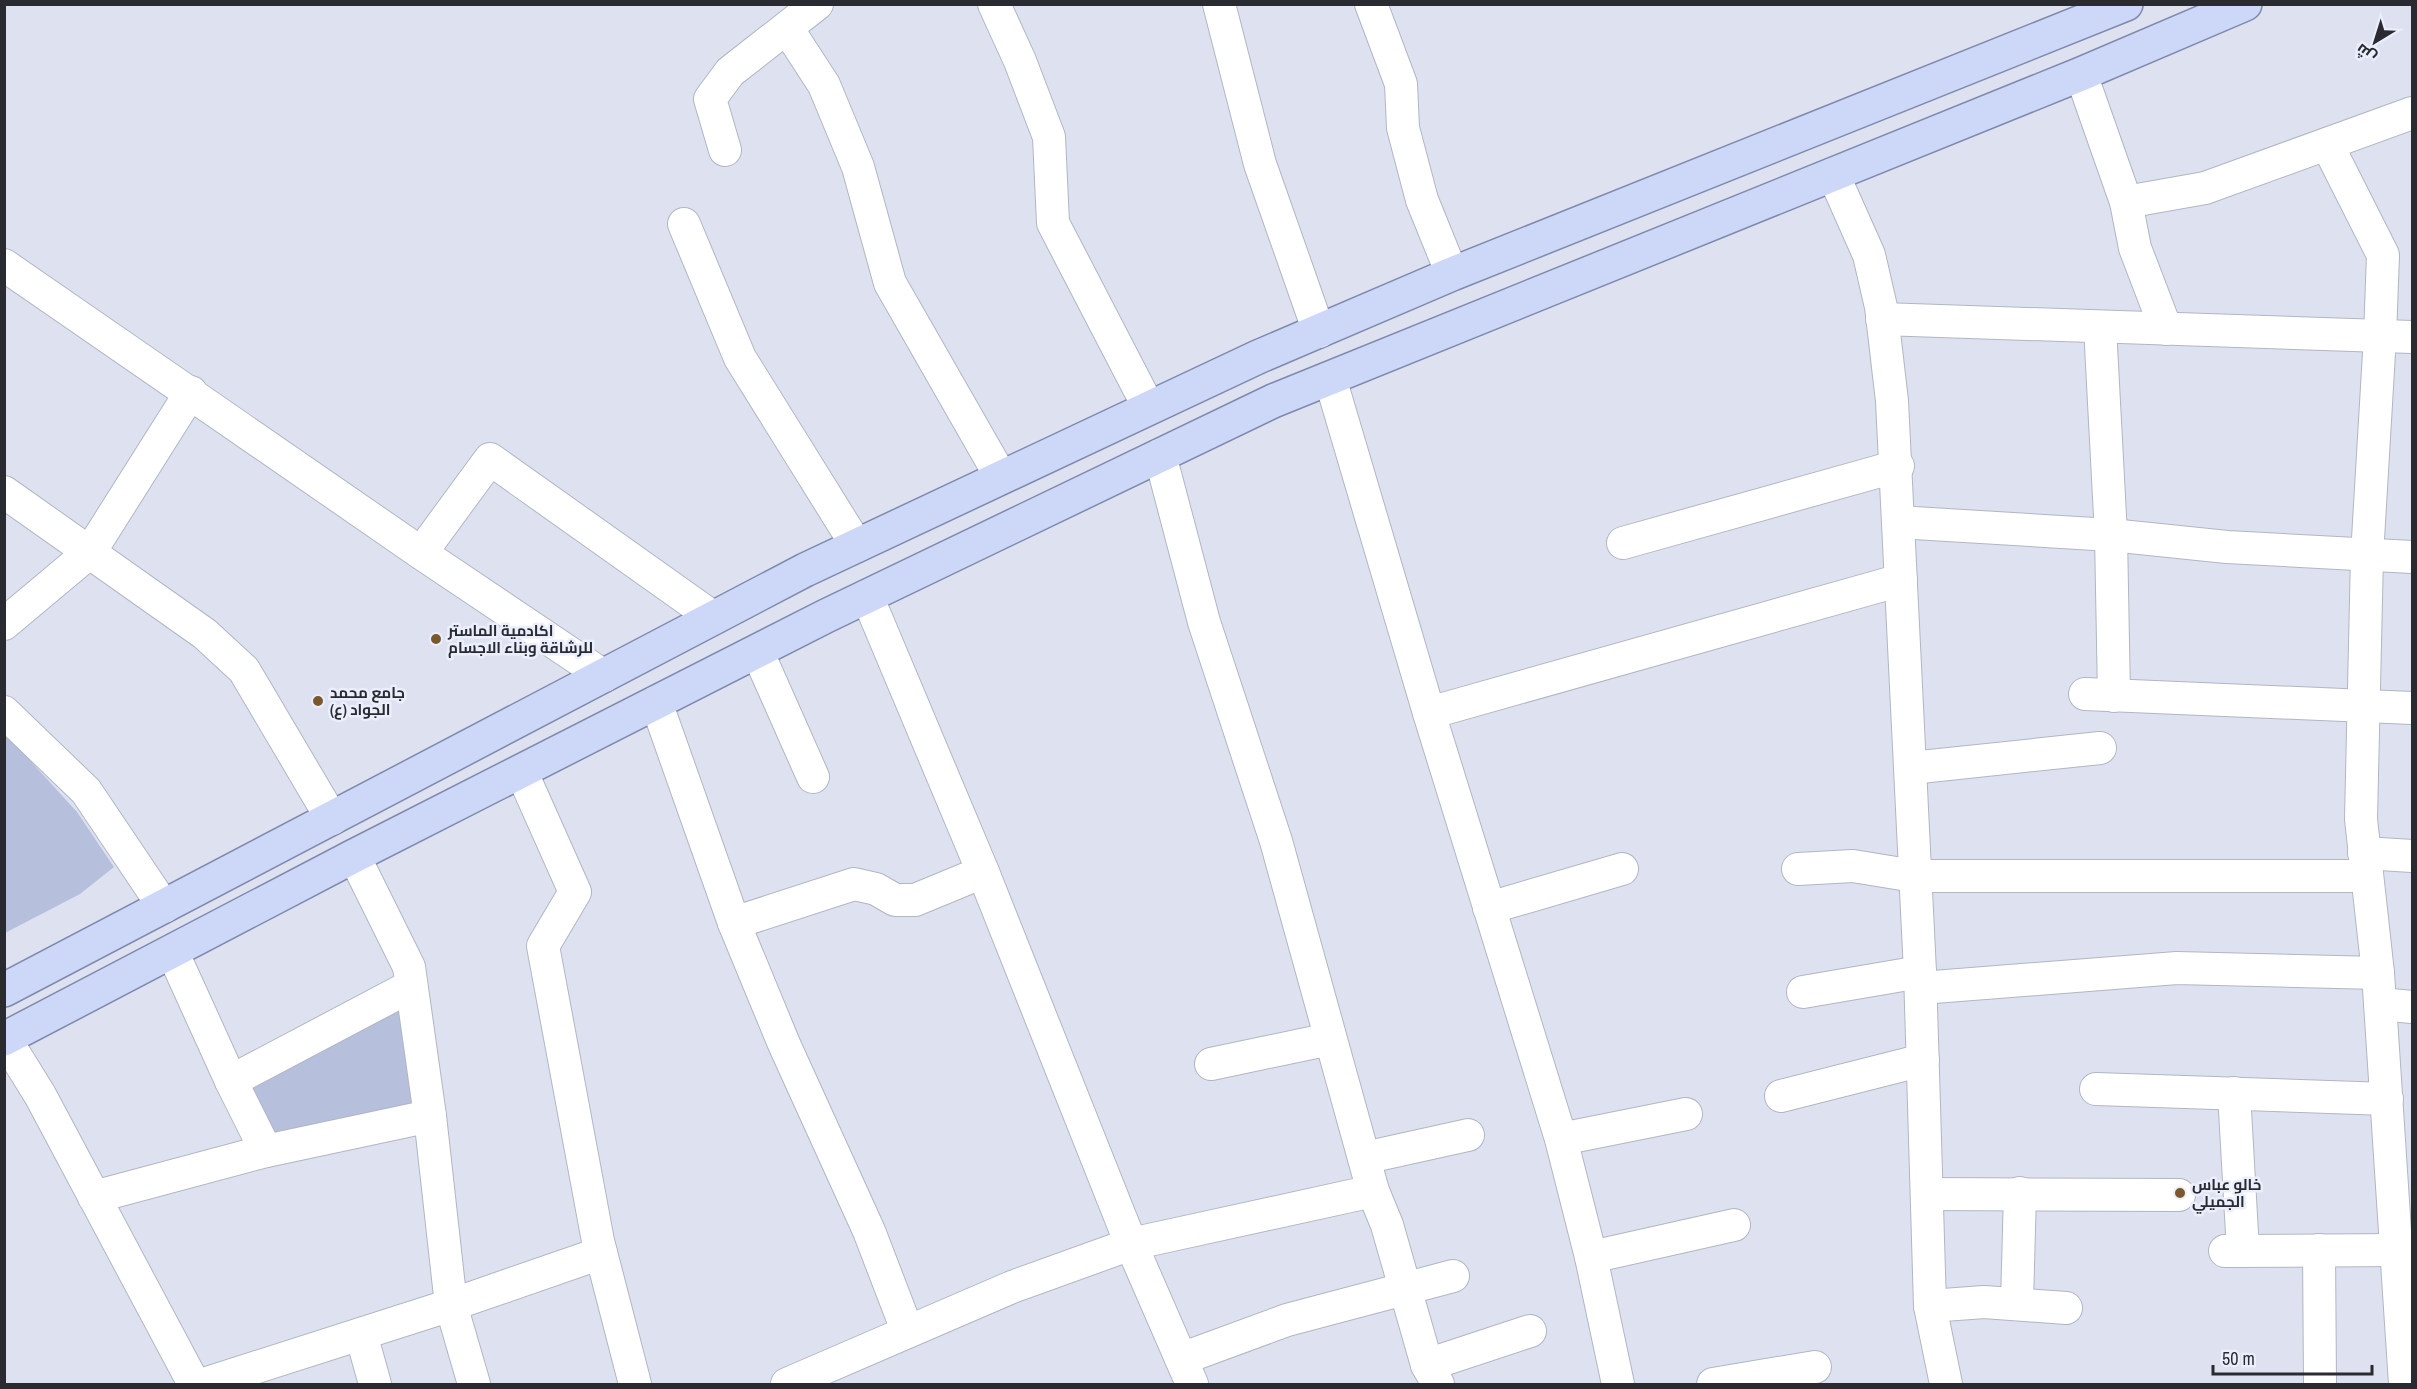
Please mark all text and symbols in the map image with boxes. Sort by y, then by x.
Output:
north arrow [2345,12,2405,72]
text: ش [2351,39,2381,69]
place label: اكادمية الماستر للرشاقة وبناء الاجسام [447,620,593,658]
marker: اكادمية الماستر للرشاقة وبناء الاجسام [429,632,443,646]
place label: جامع محمد الجواد (ع) [330,682,405,720]
marker: جامع محمد الجواد (ع) [311,694,325,708]
place label: خالو عباس الجميلي [2192,1174,2261,1214]
marker: خالو عباس الجميلي [2173,1186,2187,1200]
scale bar [2213,1338,2372,1376]
text: 50 m [2222,1346,2255,1371]

